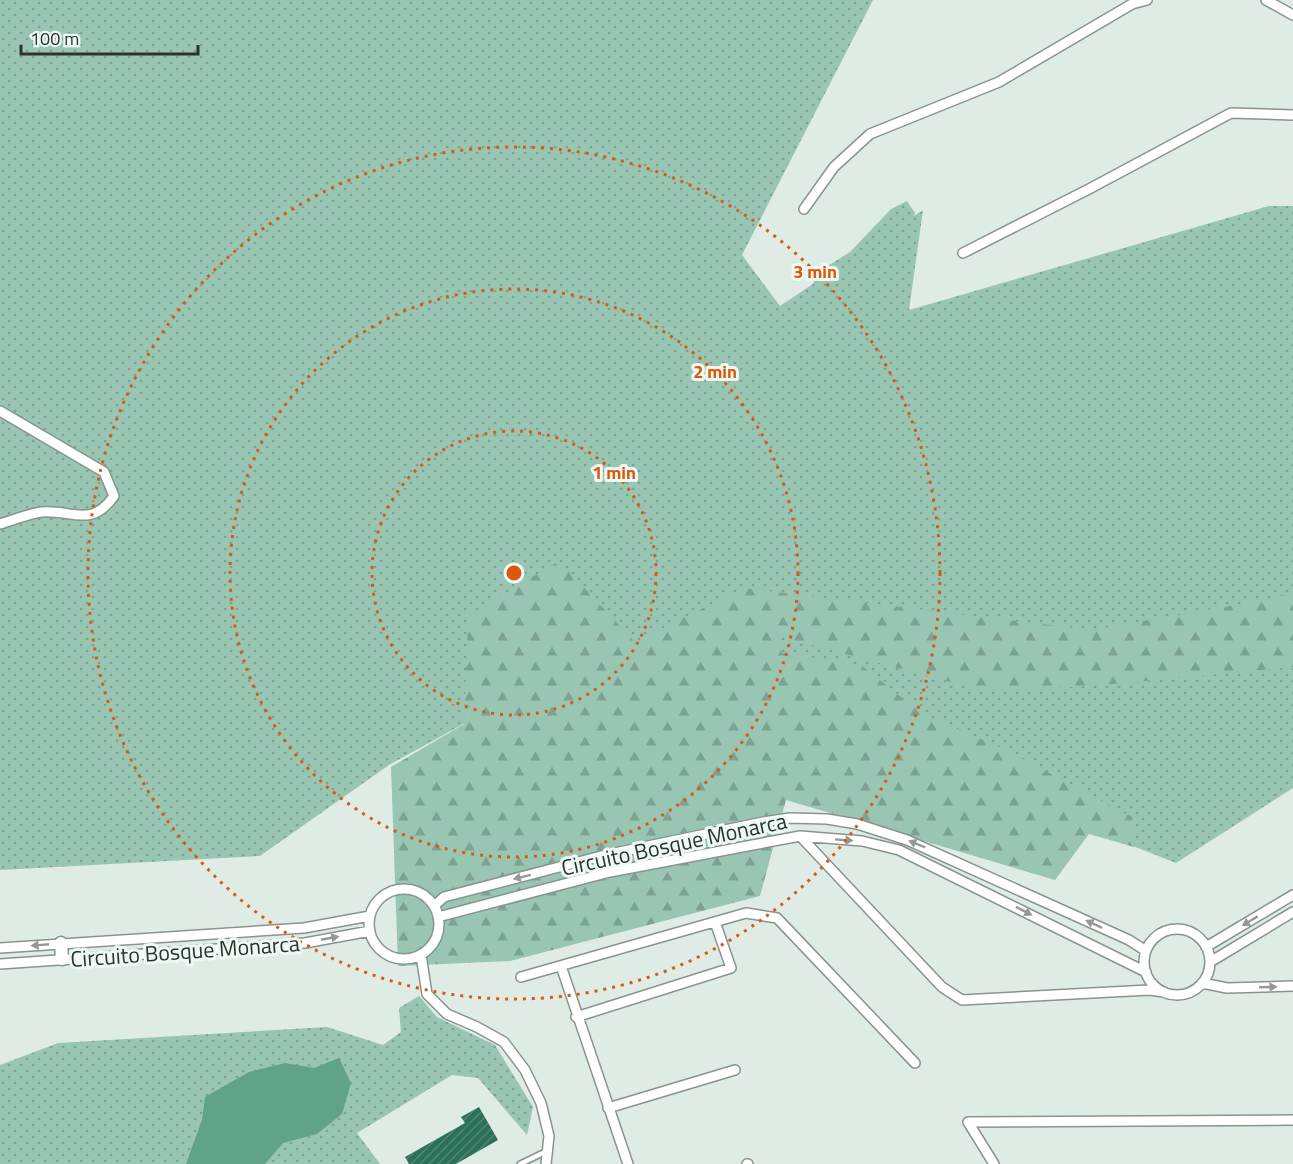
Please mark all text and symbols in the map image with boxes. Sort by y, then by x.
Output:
scale bar [21,18,198,56]
text: 100 m [30,25,79,52]
text: 3 min [793,258,837,285]
text: 2 min [693,358,737,385]
text: 1 min [592,459,636,486]
centre of rings [504,563,524,583]
street label: Circuito Bosque Monarca [558,803,790,885]
one-way arrow [835,835,854,844]
one-way arrow [907,839,925,849]
one-way arrow [513,872,531,882]
one-way arrow [1015,906,1033,916]
one-way arrow [1242,915,1258,926]
one-way arrow [1086,920,1103,929]
street label: Circuito Bosque Monarca [69,926,301,976]
one-way arrow [321,933,340,942]
one-way arrow [30,940,49,949]
one-way arrow [1259,982,1278,992]

